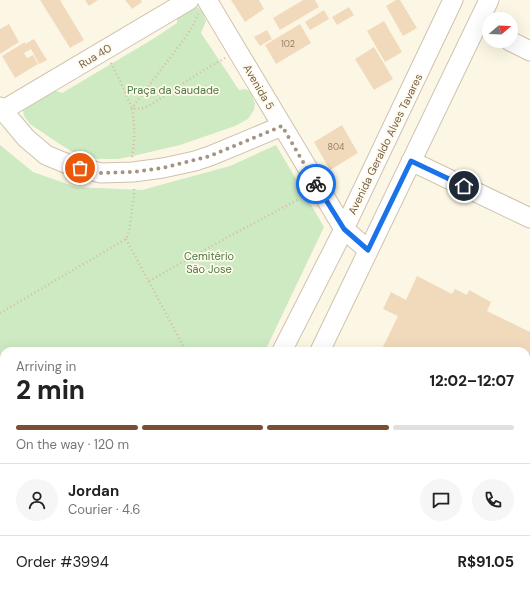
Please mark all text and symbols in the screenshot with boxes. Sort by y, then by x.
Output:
north arrow [482,12,518,48]
map controls [482,12,518,48]
house number: 102 [281,38,295,50]
street label: Rua 40 [76,41,114,71]
street label: Avenida 5 [240,62,278,112]
street label: Avenida Geraldo Alves Tavares [345,71,425,217]
park label: Praça da Saudade [127,83,219,97]
house number: 804 [327,141,345,153]
pin [63,151,97,185]
icon: bag [69,157,91,179]
courier [296,164,336,204]
pin [447,169,481,203]
icon: bike [305,173,327,195]
icon: home [453,175,475,197]
park label: Cemitério São Jose [184,249,234,276]
text: Arriving in [16,358,76,375]
text: 12:02–12:07 [430,371,514,391]
text: 2 min [16,373,85,407]
text: On the way · 120 m [16,436,129,453]
button: person [16,479,58,521]
button: chat [420,479,462,521]
button: phone [472,479,514,521]
text: Jordan [68,481,119,501]
text: Courier · 4.6 [68,501,140,518]
text: Order #3994 [16,552,109,572]
text: R$91.05 [458,552,514,572]

